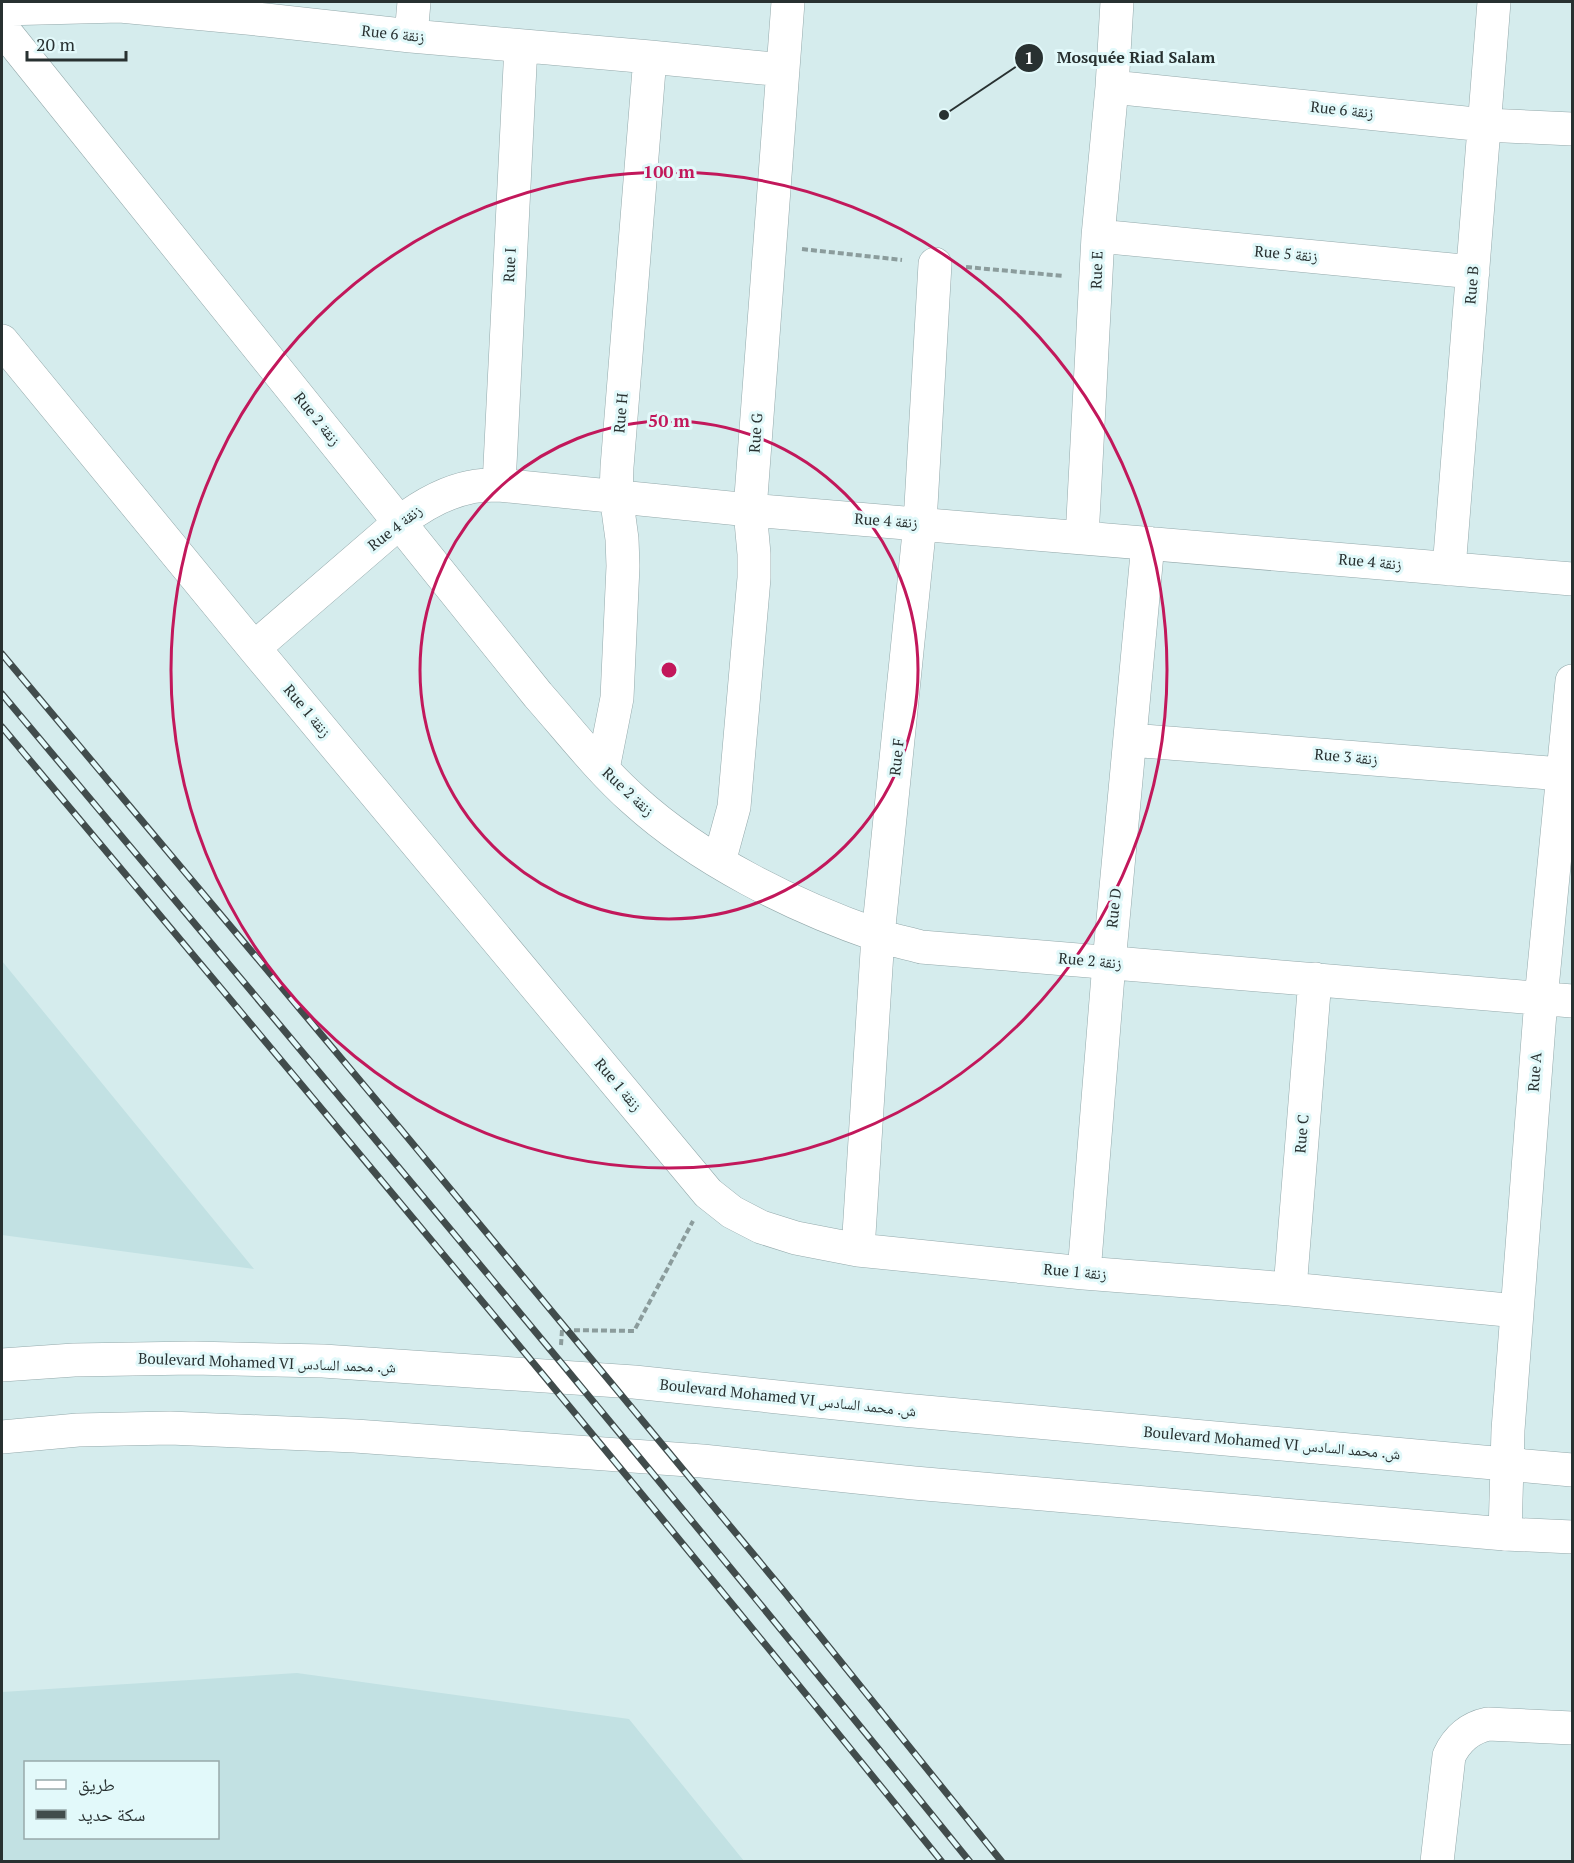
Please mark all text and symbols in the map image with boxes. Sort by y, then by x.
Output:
street label: Rue 6 زنقة [360,20,426,46]
scale bar [27,24,126,62]
text: 20 m [36,32,76,56]
callout: Mosquée Riad Salam [1014,41,1227,75]
text: 1 [1024,45,1034,69]
text: Mosquée Riad Salam [1057,46,1216,68]
street label: Rue 6 زنقة [1309,96,1375,122]
text: 100 m [643,159,695,183]
street label: Rue 5 زنقة [1254,240,1319,266]
street label: Rue I [498,247,520,283]
street label: Rue E [1085,251,1107,289]
street label: Rue B [1459,265,1483,305]
street label: Rue 2 زنقة [290,387,346,449]
street label: Rue H [608,392,632,434]
text: 50 m [648,408,690,432]
street label: Rue G [744,412,766,453]
street label: Rue 4 زنقة [363,500,426,555]
street label: Rue 4 زنقة [854,508,919,532]
street label: Rue 4 زنقة [1338,548,1403,574]
centre of rings [659,660,679,680]
street label: Rue 1 زنقة [280,680,336,741]
street label: Rue F [884,737,908,777]
street label: Rue 3 زنقة [1314,743,1379,769]
street label: Rue 2 زنقة [599,762,659,820]
street label: Rue D [1101,887,1125,929]
street label: Rue 2 زنقة [1058,947,1123,973]
street label: Rue A [1523,1051,1545,1092]
street label: Rue 1 زنقة [591,1054,647,1115]
street label: Rue C [1289,1114,1313,1154]
street label: Rue 1 زنقة [1043,1258,1108,1284]
street label: Boulevard Mohamed VI ش. محمد السادس [138,1348,396,1377]
street label: Boulevard Mohamed VI ش. محمد السادس [659,1374,917,1421]
street label: Boulevard Mohamed VI ش. محمد السادس [1143,1421,1401,1464]
legend [24,1761,219,1839]
text: طريق [78,1772,115,1796]
text: سكة حديد [78,1802,145,1826]

